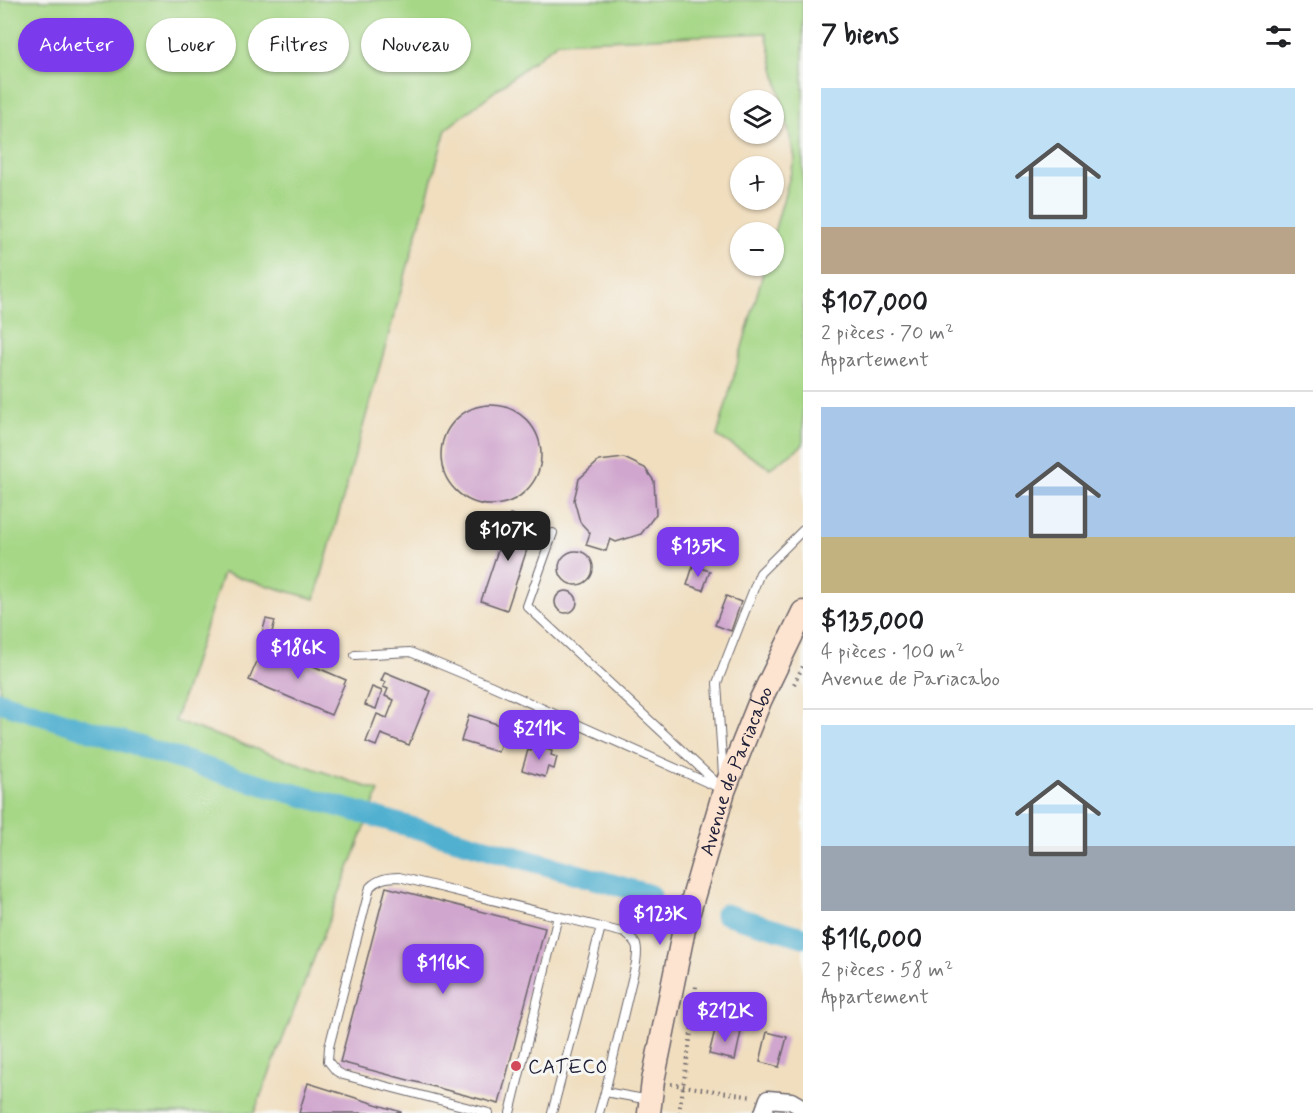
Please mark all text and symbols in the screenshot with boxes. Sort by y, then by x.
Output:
chip: Acheter [18,18,134,72]
chip: Louer [146,18,236,72]
chip: Filtres [248,18,349,72]
chip: Nouveau [361,18,471,72]
text: 7 biens [821,19,899,53]
icon: filters [1262,20,1295,53]
map controls [730,90,784,276]
button: layers [730,90,784,144]
icon: home [1004,127,1112,235]
button: + [730,156,784,210]
button: − [730,222,784,276]
text: $107,000 [821,286,928,320]
text: 2 pièces · 70 m² [821,320,954,347]
text: Appartement [821,347,929,374]
icon: home [1004,446,1112,554]
pin: $107K [466,511,550,562]
text: $107K [479,517,537,544]
pin: $135K [656,527,740,578]
text: $135K [671,533,725,560]
text: $135,000 [821,605,924,639]
pin: $186K [256,629,340,680]
text: $186K [270,635,326,662]
text: 4 pièces · 100 m² [821,639,964,666]
text: Avenue de Pariacabo [821,666,1000,693]
street label: Avenue de Pariacabo [694,682,780,859]
pin: $211K [497,710,581,761]
text: $211K [513,716,565,743]
icon: home [1004,764,1112,872]
pin: $123K [618,895,702,946]
text: $123K [633,901,687,928]
text: $116,000 [821,923,922,957]
pin: $116K [401,944,485,995]
text: $116K [417,950,469,977]
text: 2 pièces · 58 m² [821,957,953,984]
text: Appartement [821,984,929,1011]
pin: $212K [683,992,767,1043]
text: $212K [697,998,753,1025]
place label: CATECO [528,1054,607,1081]
marker: CATECO [509,1059,523,1073]

